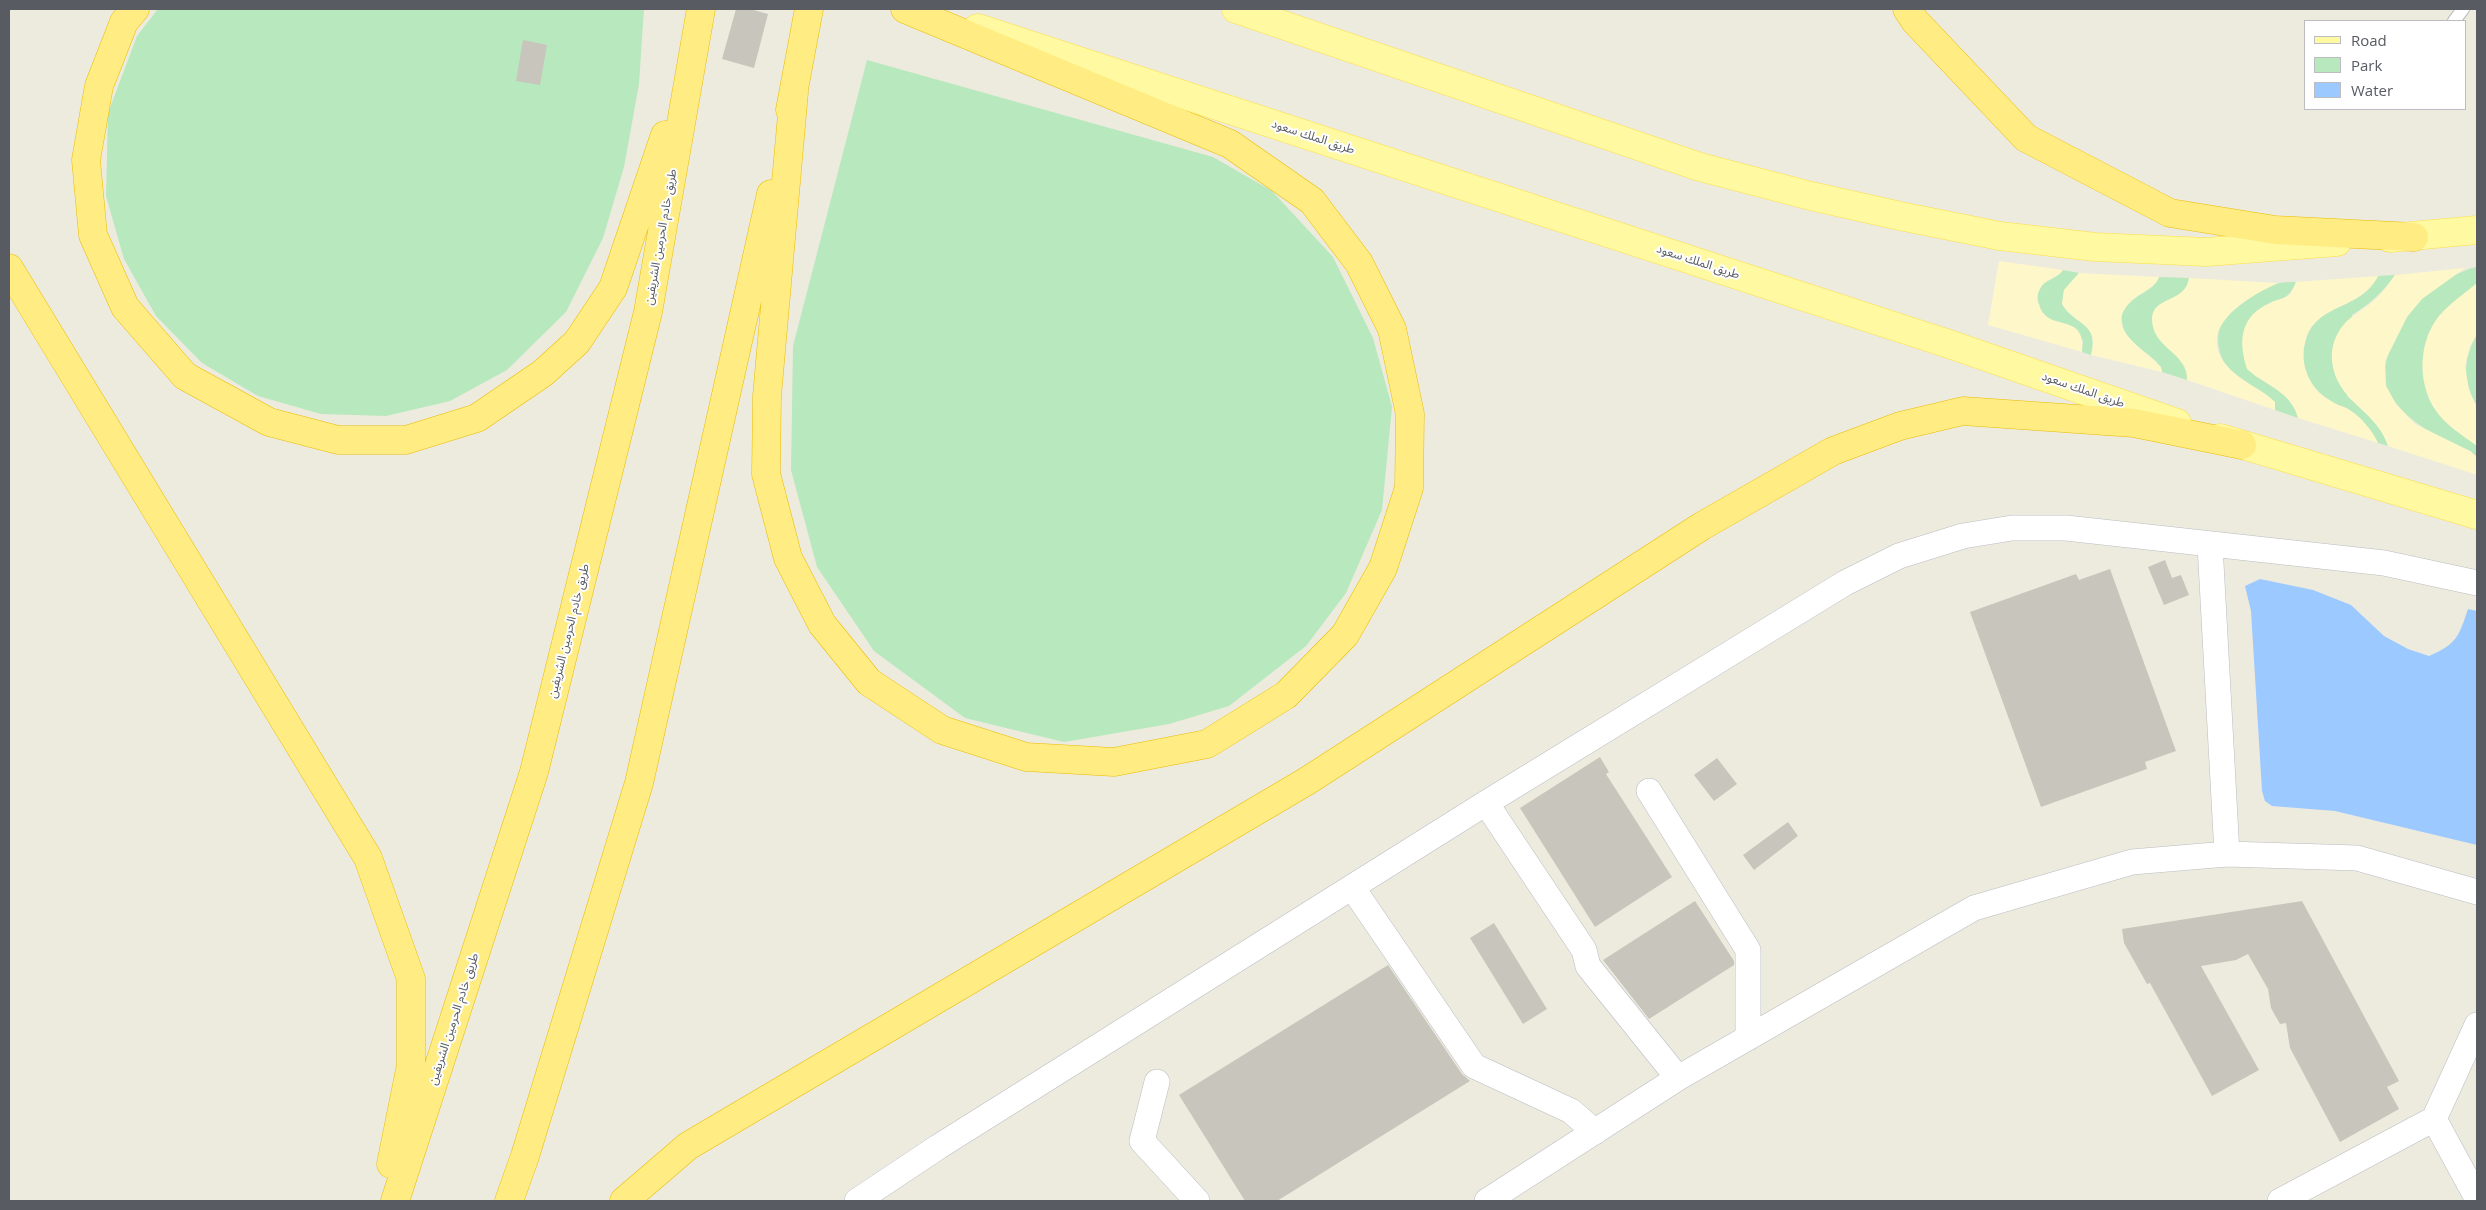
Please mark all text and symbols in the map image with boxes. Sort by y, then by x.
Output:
legend [2304,20,2466,110]
text: Road [2351,30,2387,50]
text: Park [2351,55,2382,75]
text: Water [2351,80,2393,100]
street label: طريق الملك سعود [1270,117,1356,157]
street label: طريق خادم الحرمين الشريفين [642,168,680,306]
street label: طريق الملك سعود [1655,242,1741,282]
street label: طريق الملك سعود [2040,369,2126,411]
street label: طريق خادم الحرمين الشريفين [545,562,593,700]
street label: طريق خادم الحرمين الشريفين [426,951,482,1087]

